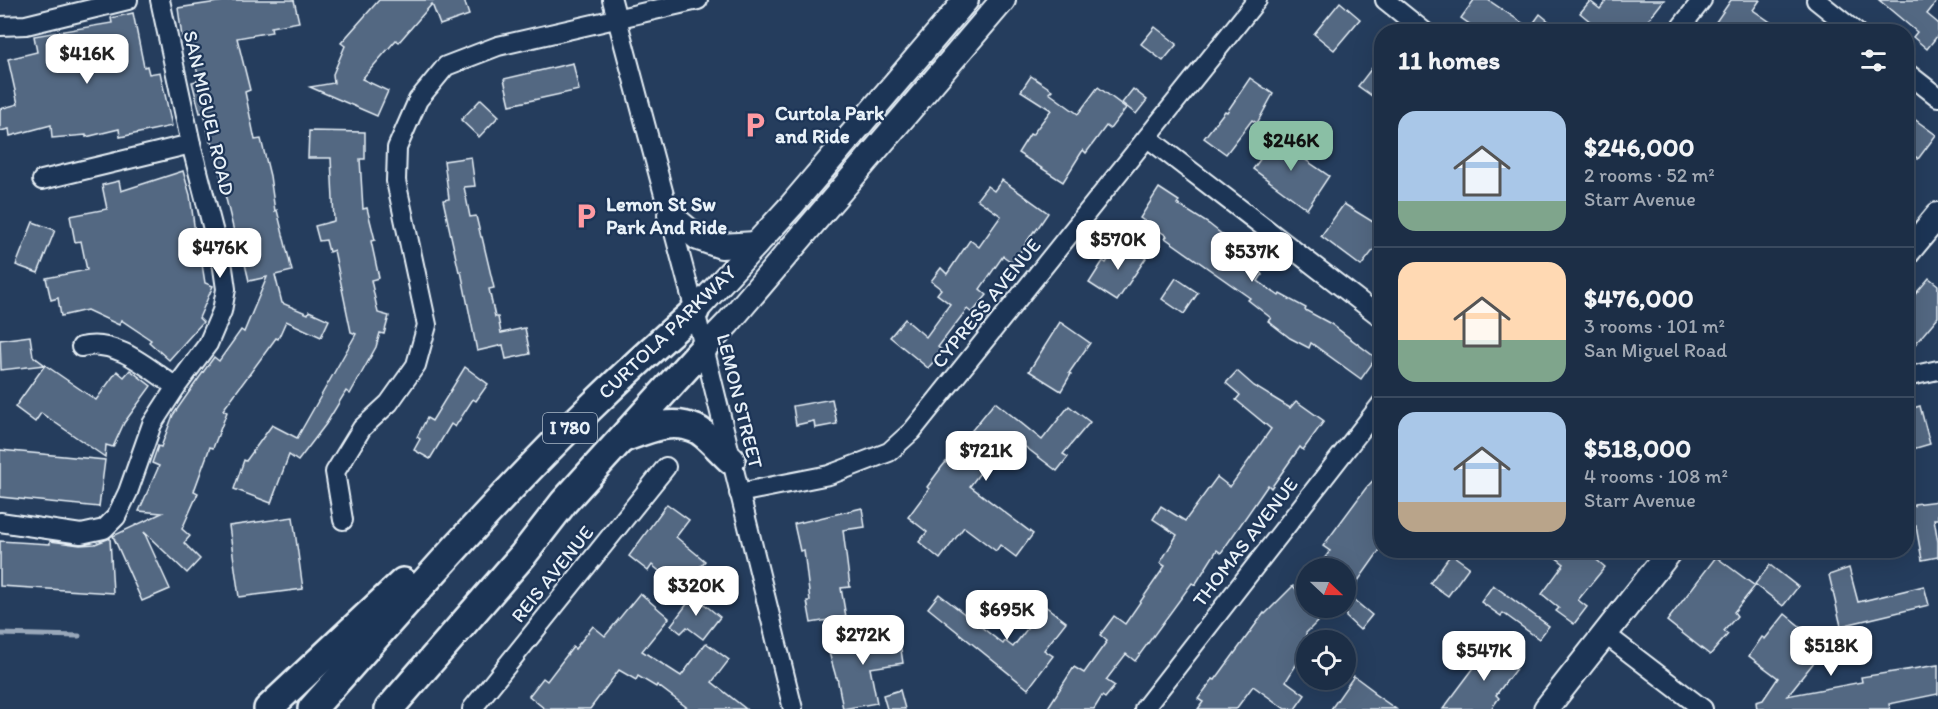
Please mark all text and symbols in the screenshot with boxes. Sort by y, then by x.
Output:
street label: SAN MIGUEL ROAD [178,28,240,198]
pin: $416K [45,34,129,85]
text: $416K [60,41,114,65]
text: 11 homes [1398,44,1500,76]
icon: filters [1857,44,1890,77]
place label: Curtola Park and Ride [775,101,885,148]
parking icon: Curtola Park and Ride [740,110,770,140]
pin: $246K [1249,121,1333,172]
text: $246K [1263,128,1319,152]
text: $246,000 [1584,131,1694,163]
icon: home [1446,135,1518,207]
text: 2 rooms · 52 m² [1584,163,1715,187]
text: Starr Avenue [1584,187,1696,211]
place label: Lemon St Sw Park And Ride [606,192,727,239]
parking icon: Lemon St Sw Park And Ride [571,201,601,231]
pin: $570K [1076,220,1160,271]
text: $570K [1090,227,1146,251]
pin: $476K [178,228,262,279]
pin: $537K [1210,232,1294,283]
street label: CYPRESS AVENUE [926,233,1046,373]
text: $476K [192,235,248,259]
text: $537K [1225,239,1279,263]
street label: CURTOLA PARKWAY [593,260,741,404]
text: $476,000 [1584,282,1694,314]
icon: home [1446,286,1518,358]
text: 3 rooms · 101 m² [1584,314,1725,338]
street label: LEMON STREET [712,331,768,471]
text: San Miguel Road [1584,338,1727,362]
road number: I 780 [543,413,597,443]
pin: $721K [944,431,1028,482]
text: $518,000 [1584,432,1691,464]
icon: home [1446,436,1518,508]
text: $721K [960,438,1012,462]
text: 4 rooms · 108 m² [1584,464,1728,488]
street label: THOMAS AVENUE [1187,473,1303,611]
text: Starr Avenue [1584,488,1696,512]
street label: REIS AVENUE [506,521,598,627]
north arrow [1296,558,1356,618]
map controls [1296,558,1356,690]
pin: $320K [654,566,738,617]
text: $320K [668,573,724,597]
pin: $695K [965,590,1049,641]
text: $695K [980,597,1034,621]
pin: $272K [821,615,905,666]
text: $272K [836,622,890,646]
pin: $518K [1789,626,1873,677]
button: locate [1296,630,1356,690]
pin: $547K [1442,631,1526,682]
text: $518K [1804,633,1858,657]
text: $547K [1456,638,1512,662]

